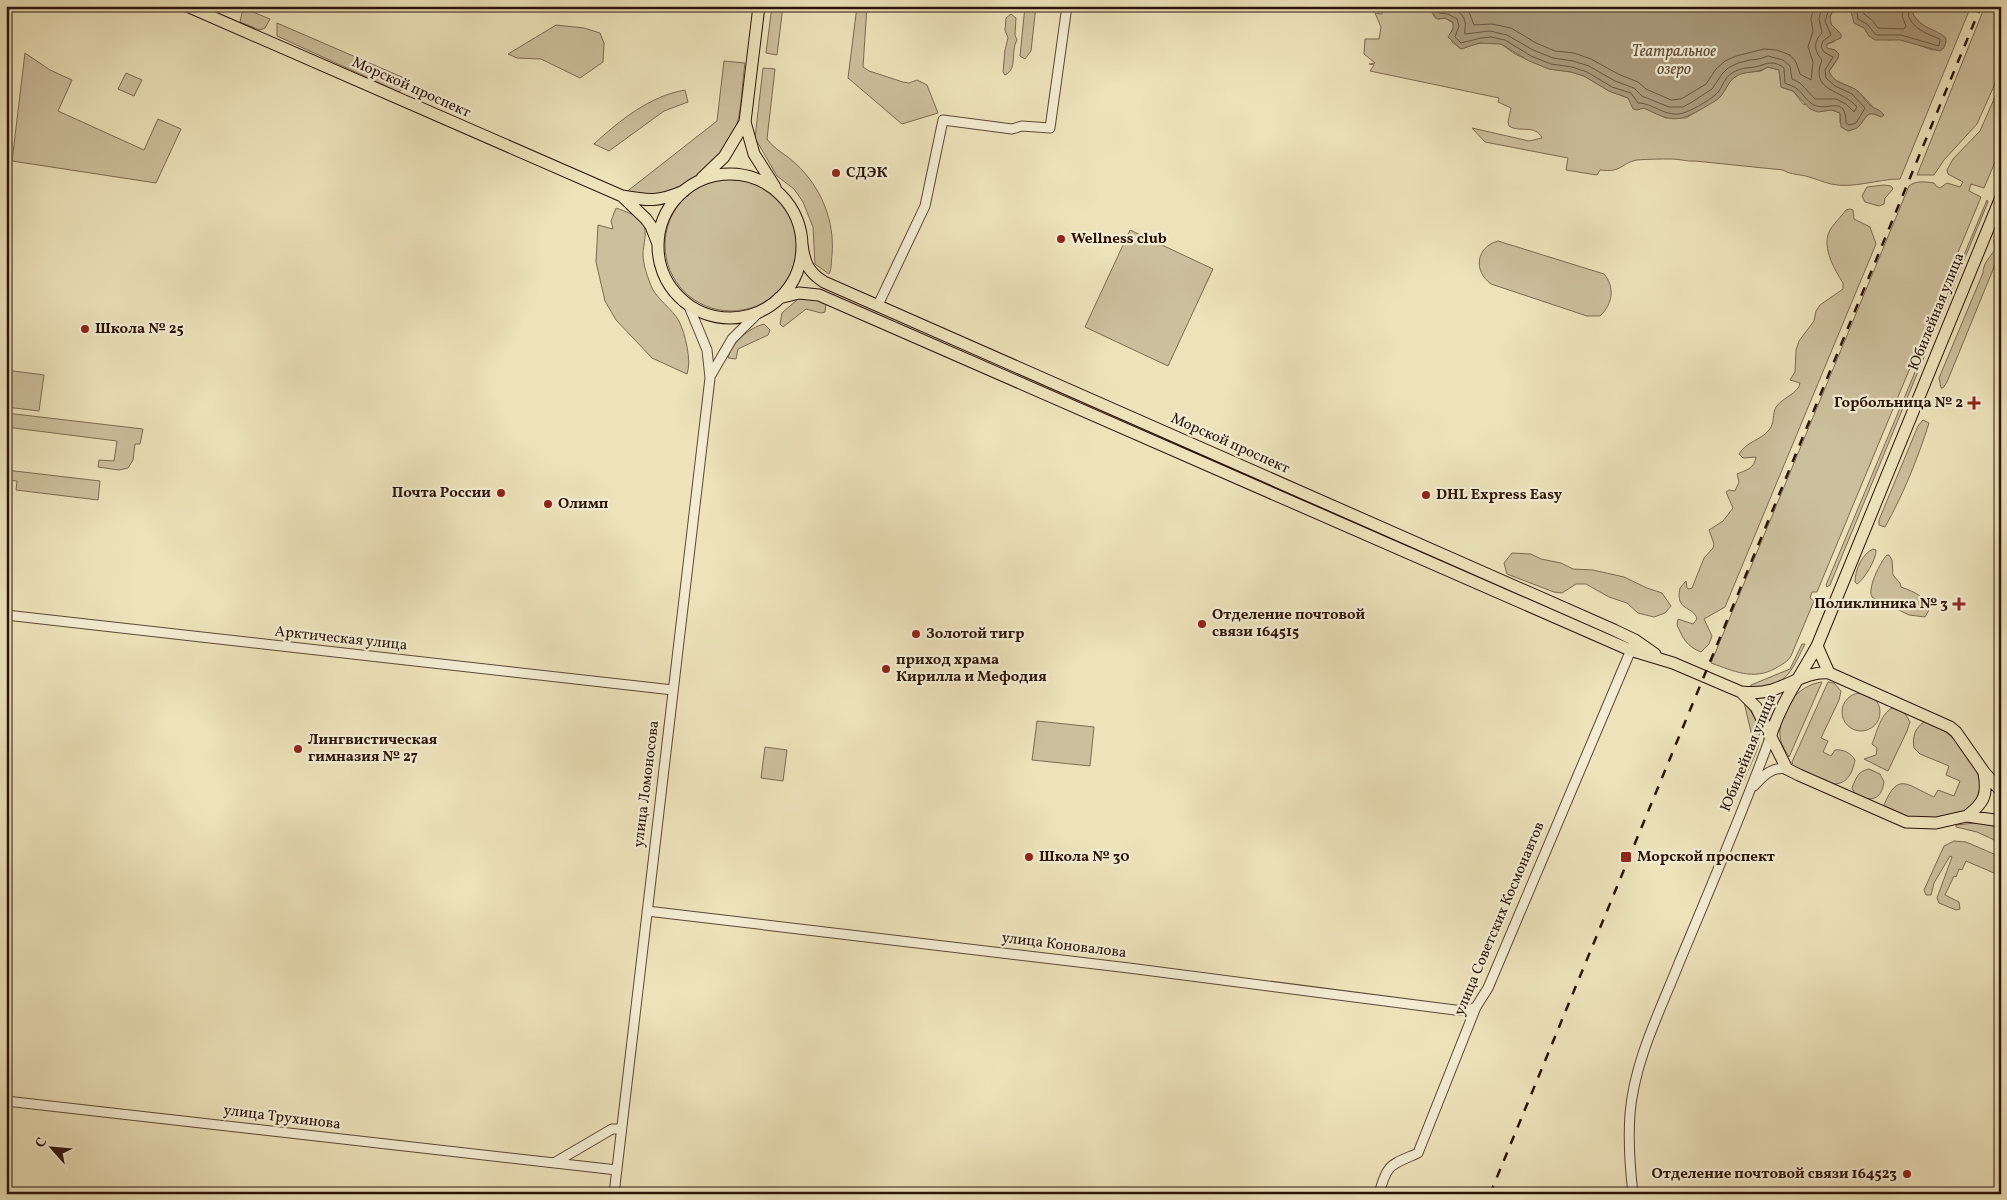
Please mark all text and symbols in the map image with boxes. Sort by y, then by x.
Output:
water label: Театральное озеро [1632,41,1716,81]
street label: Морской проспект [348,52,474,124]
place label: СДЭК [846,163,887,184]
marker: СДЭК [830,167,842,179]
place label: Wellness club [1071,229,1167,250]
marker: Wellness club [1055,233,1067,245]
street label: Юбилейная улица [1904,250,1970,374]
place label: Школа № 25 [95,319,184,340]
marker: Школа № 25 [79,323,91,335]
place label: Горбольница № 2 [1834,393,1963,414]
marker: Горбольница № 2 [1967,396,1981,410]
street label: Морской проспект [1167,408,1293,480]
place label: Почта России [392,483,491,504]
place label: DHL Express Easy [1436,485,1563,506]
marker: Почта России [495,487,507,499]
marker: DHL Express Easy [1420,489,1432,501]
place label: Олимп [558,494,609,515]
marker: Олимп [542,498,554,510]
place label: Поликлиника № 3 [1814,594,1948,615]
marker: Поликлиника № 3 [1952,597,1966,611]
place label: Отделение почтовой связи 164515 [1212,605,1366,643]
marker: Отделение почтовой связи 164515 [1196,618,1208,630]
street label: Арктическая улица [274,622,408,656]
place label: Золотой тигр [926,624,1024,645]
marker: Золотой тигр [910,628,922,640]
place label: приход храма Кирилла и Мефодия [896,650,1047,688]
marker: приход храма Кирилла и Мефодия [880,663,892,675]
street label: Юбилейная улица [1716,691,1782,815]
street label: улица Ломоносова [629,719,665,849]
place label: Лингвистическая гимназия № 27 [308,730,438,768]
marker: Лингвистическая гимназия № 27 [292,743,304,755]
street label: улица Советских Космонавтов [1450,819,1550,1019]
place label: Школа № 30 [1039,847,1129,868]
place label: Морской проспект [1637,847,1776,868]
marker: Морской проспект [1619,850,1633,864]
marker: Школа № 30 [1023,851,1035,863]
street label: улица Коновалова [1000,928,1128,964]
street label: улица Трухинова [222,1100,342,1136]
north arrow [28,1122,78,1172]
text: С [31,1134,52,1151]
place label: Отделение почтовой связи 164523 [1651,1164,1897,1185]
marker: Отделение почтовой связи 164523 [1901,1168,1913,1180]

